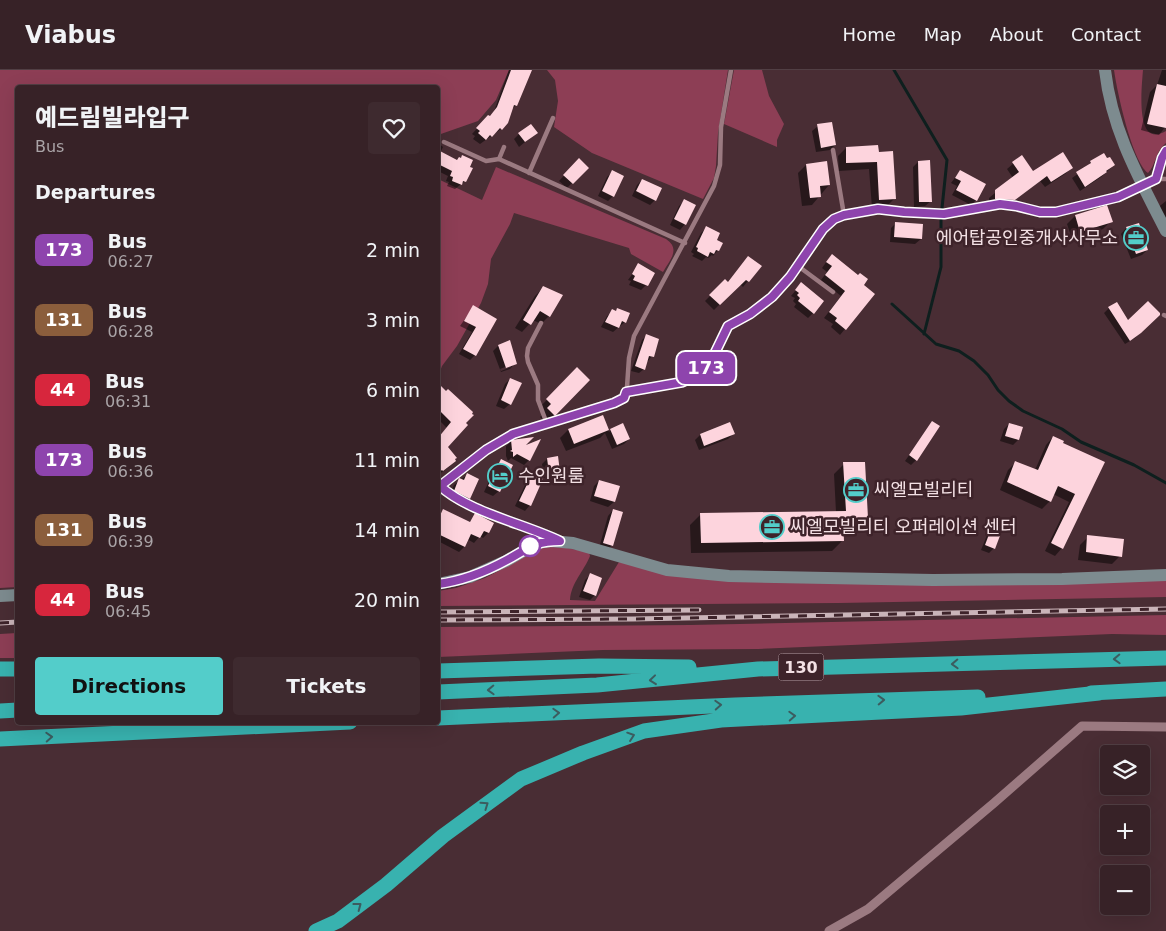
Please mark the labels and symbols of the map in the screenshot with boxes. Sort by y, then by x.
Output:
office icon: 에어탑공인중개사사무소 [1123,225,1149,251]
place label: 에어탑공인중개사사무소 [936,227,1118,248]
line badge: 173 [677,352,735,384]
hotel icon: 수인원룸 [487,463,513,489]
place label: 수인원룸 [518,465,584,486]
office icon: 씨엘모빌리티 [843,477,869,503]
place label: 씨엘모빌리티 [874,479,973,500]
office icon: 씨엘모빌리티 오퍼레이션 센터 [759,514,785,540]
place label: 씨엘모빌리티 오퍼레이션 센터 [790,516,1017,537]
unlabelled marker [519,535,541,557]
road number: 130 [778,654,824,680]
one-way arrow [1113,654,1121,664]
one-way arrow [951,658,959,669]
one-way arrow [649,674,657,685]
one-way arrow [487,684,495,695]
one-way arrow [878,695,885,705]
one-way arrow [715,700,723,711]
one-way arrow [552,707,560,718]
one-way arrow [788,711,796,722]
one-way arrow [45,732,53,742]
one-way arrow [626,732,635,742]
one-way arrow [479,802,489,811]
one-way arrow [352,903,362,912]

